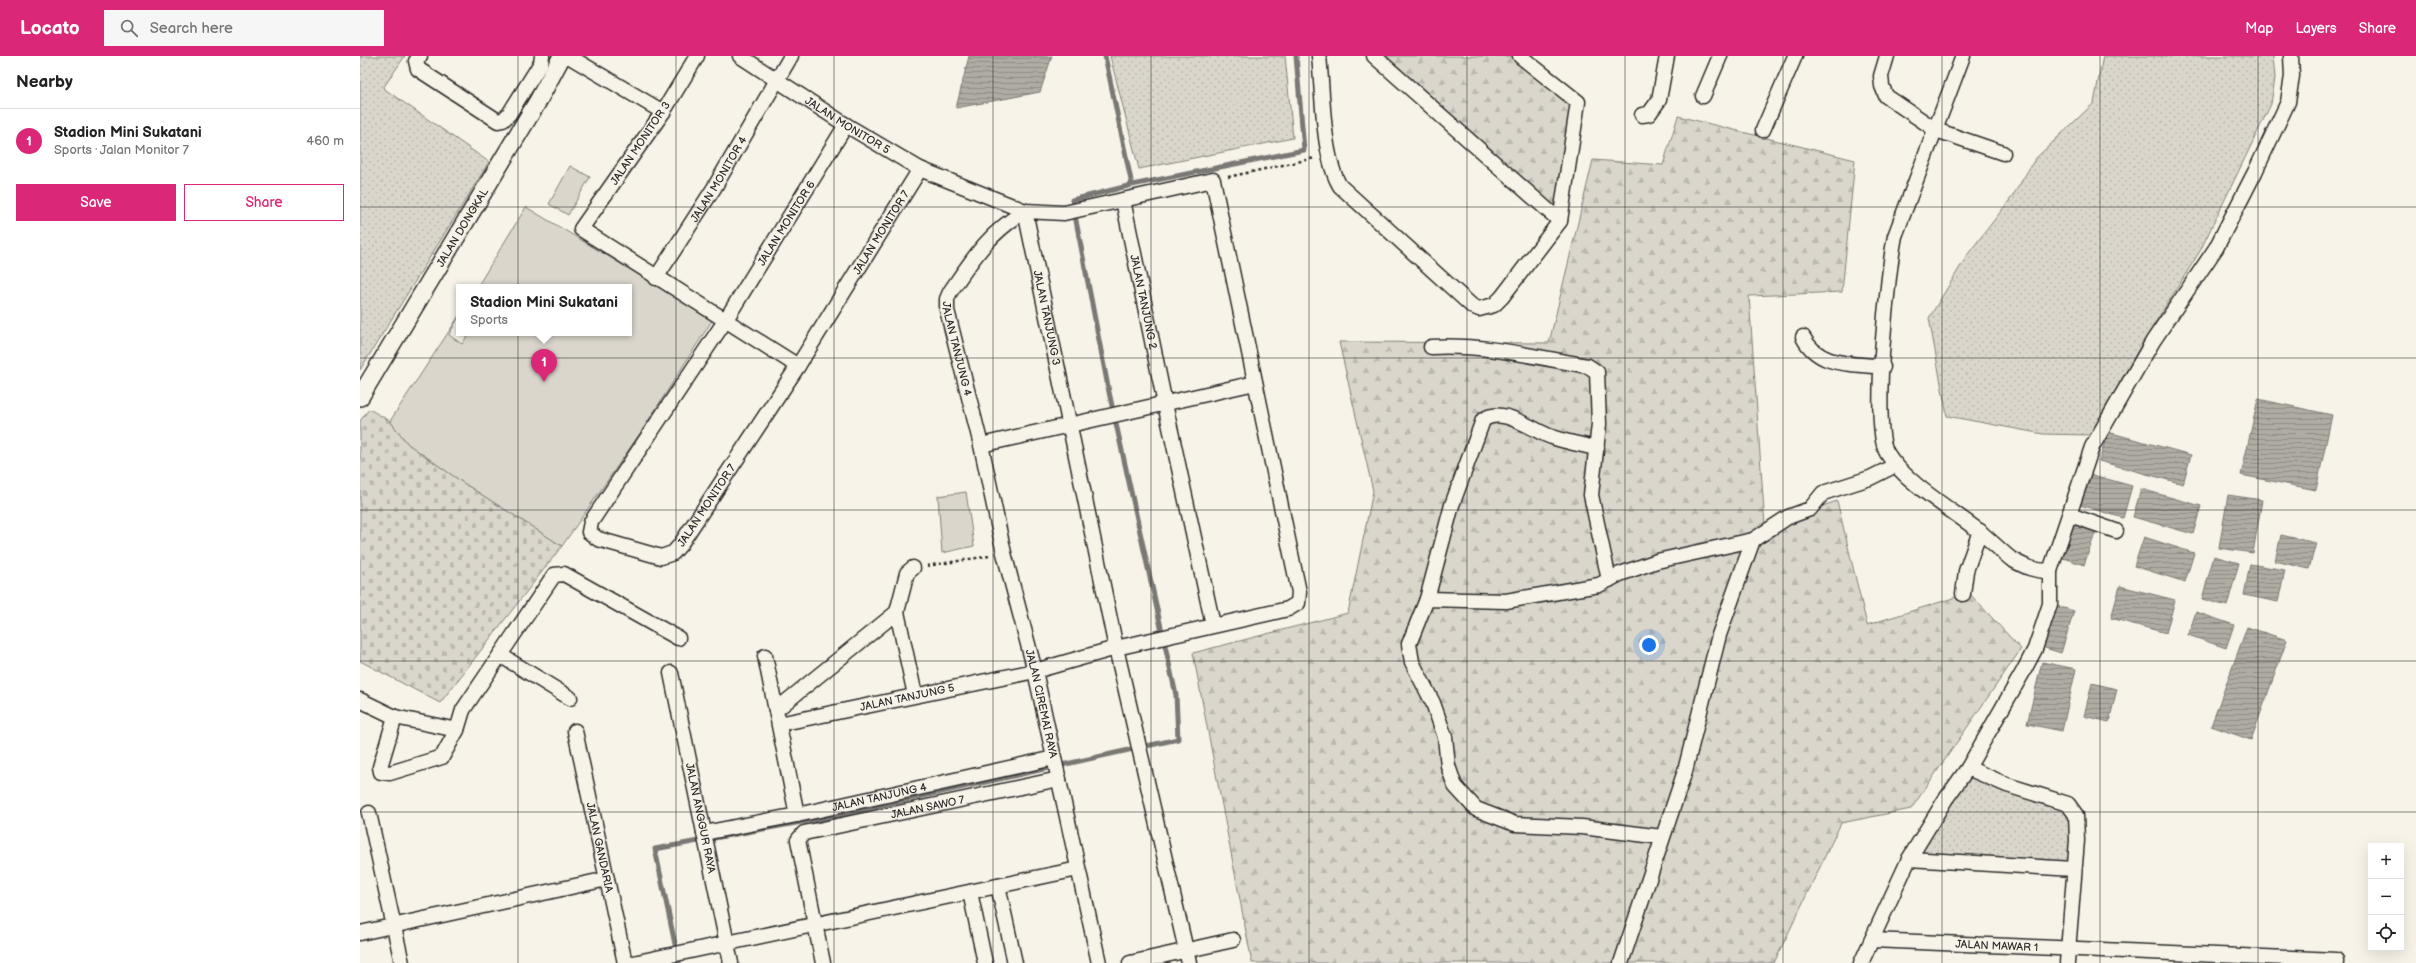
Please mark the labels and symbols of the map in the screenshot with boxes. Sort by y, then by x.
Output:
street label: JALAN MONITOR 5 [803,94,892,157]
street label: JALAN MONITOR 3 [608,99,673,187]
street label: JALAN MONITOR 4 [688,134,750,225]
street label: JALAN MONITOR 6 [755,178,818,268]
street label: JALAN DONGKAL [434,185,491,269]
street label: JALAN MONITOR 7 [850,188,912,277]
street label: JALAN TANJUNG 2 [1127,253,1160,351]
street label: JALAN TANJUNG 3 [1031,269,1063,367]
street label: JALAN TANJUNG 4 [939,302,974,398]
pin: 1 [531,349,557,382]
street label: JALAN MONITOR 7 [675,461,739,549]
your location [1639,635,1659,655]
street label: JALAN CIREMAI RAYA [1023,648,1060,760]
street label: JALAN TANJUNG 5 [859,681,956,714]
street label: JALAN ANGGUR RAYA [683,762,718,875]
street label: JALAN TANJUNG 4 [831,780,928,814]
street label: JALAN SAWO 7 [890,793,966,821]
street label: JALAN GANDARIA [584,801,616,894]
street label: JALAN MAWAR 1 [1955,938,2039,954]

